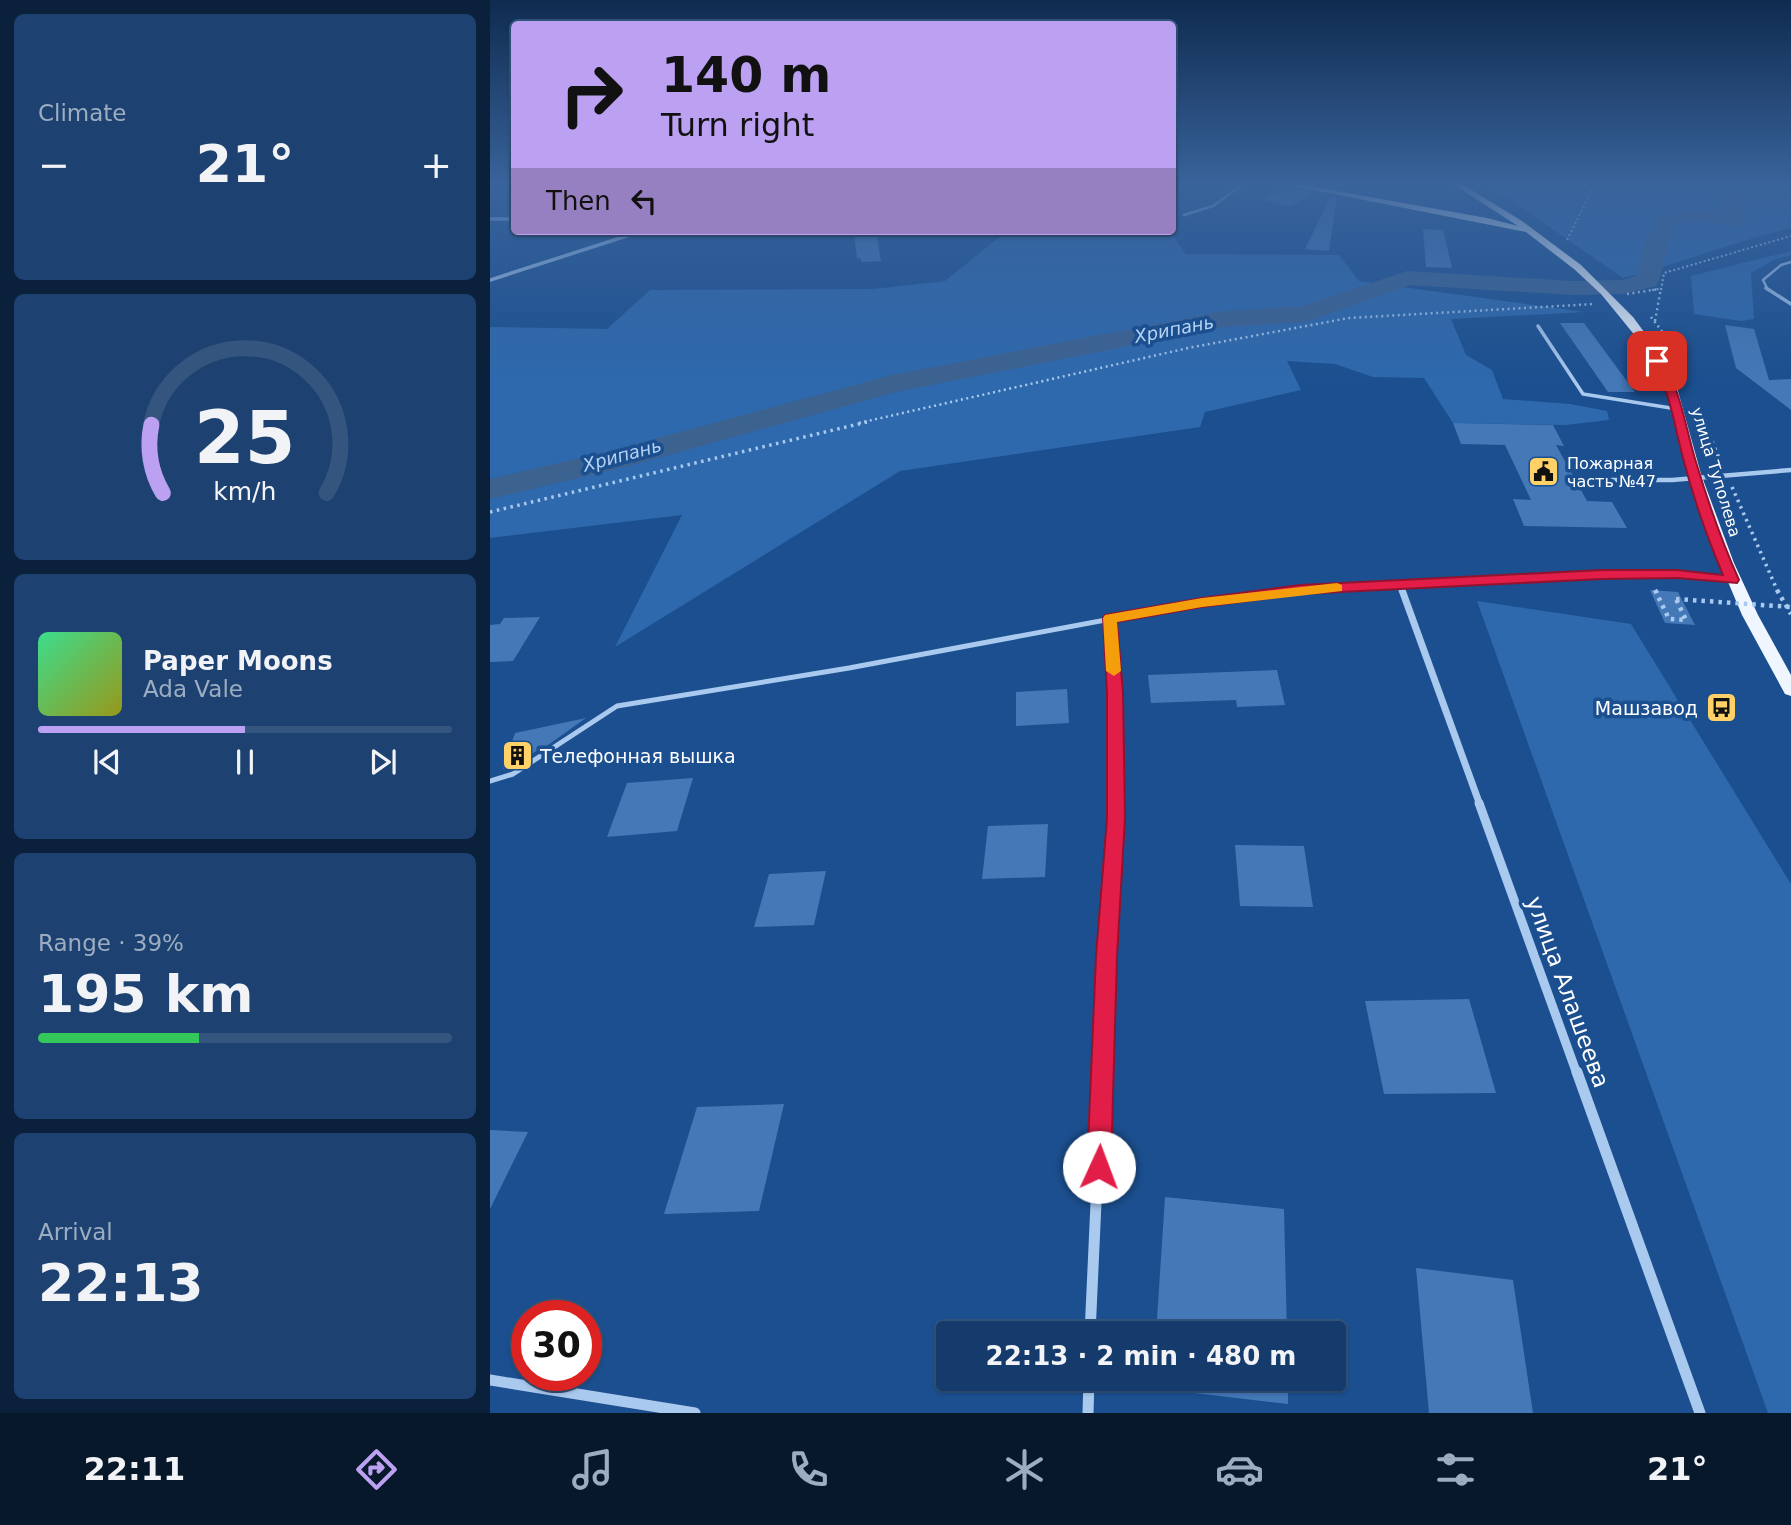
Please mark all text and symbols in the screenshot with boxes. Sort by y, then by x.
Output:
text: 140 m [661,47,831,104]
icon: right [546,49,637,140]
text: Climate [38,100,127,126]
text: Turn right [661,106,814,144]
text: 21° [196,134,294,194]
text: − [38,143,70,187]
text: + [420,143,452,187]
icon: left [625,182,663,220]
text: Then [546,186,611,216]
water label: Хрипань [1131,311,1216,347]
pin [1627,331,1687,391]
icon: arrive [1638,342,1676,380]
text: 25 [194,395,296,480]
street label: улица Туполева [1687,405,1745,539]
water label: Хрипань [579,434,664,476]
place label: Пожарная часть №47 [1567,454,1656,491]
public building icon: Пожарная часть №47 [1527,455,1561,489]
text: km/h [213,476,277,505]
text: Paper Moons [143,646,333,676]
text: Ada Vale [143,676,243,702]
bus stop icon: Машзавод [1704,691,1738,725]
place label: Машзавод [1595,697,1698,719]
building icon: Телефонная вышка [500,739,534,773]
icon: previous [88,743,126,781]
icon: pause [226,743,264,781]
icon: next [364,743,402,781]
place label: Телефонная вышка [539,745,736,767]
street label: улица Алашеева [1521,893,1615,1091]
text: Range · 39% [38,930,184,956]
text: 195 km [38,964,253,1024]
position arrow [1062,1130,1136,1204]
text: Arrival [38,1219,113,1245]
text: 22:13 [38,1253,204,1313]
speed limit sign: 30 [511,1300,602,1391]
text: 22:13 · 2 min · 480 m [986,1341,1296,1371]
icon: directions [352,1445,401,1494]
icon: music [568,1445,617,1494]
icon: phone [784,1445,833,1494]
icon: climate [1000,1445,1049,1494]
icon: car [1215,1445,1264,1494]
icon: filters [1431,1445,1480,1494]
text: 22:11 [83,1450,185,1488]
text: 21° [1647,1450,1707,1488]

